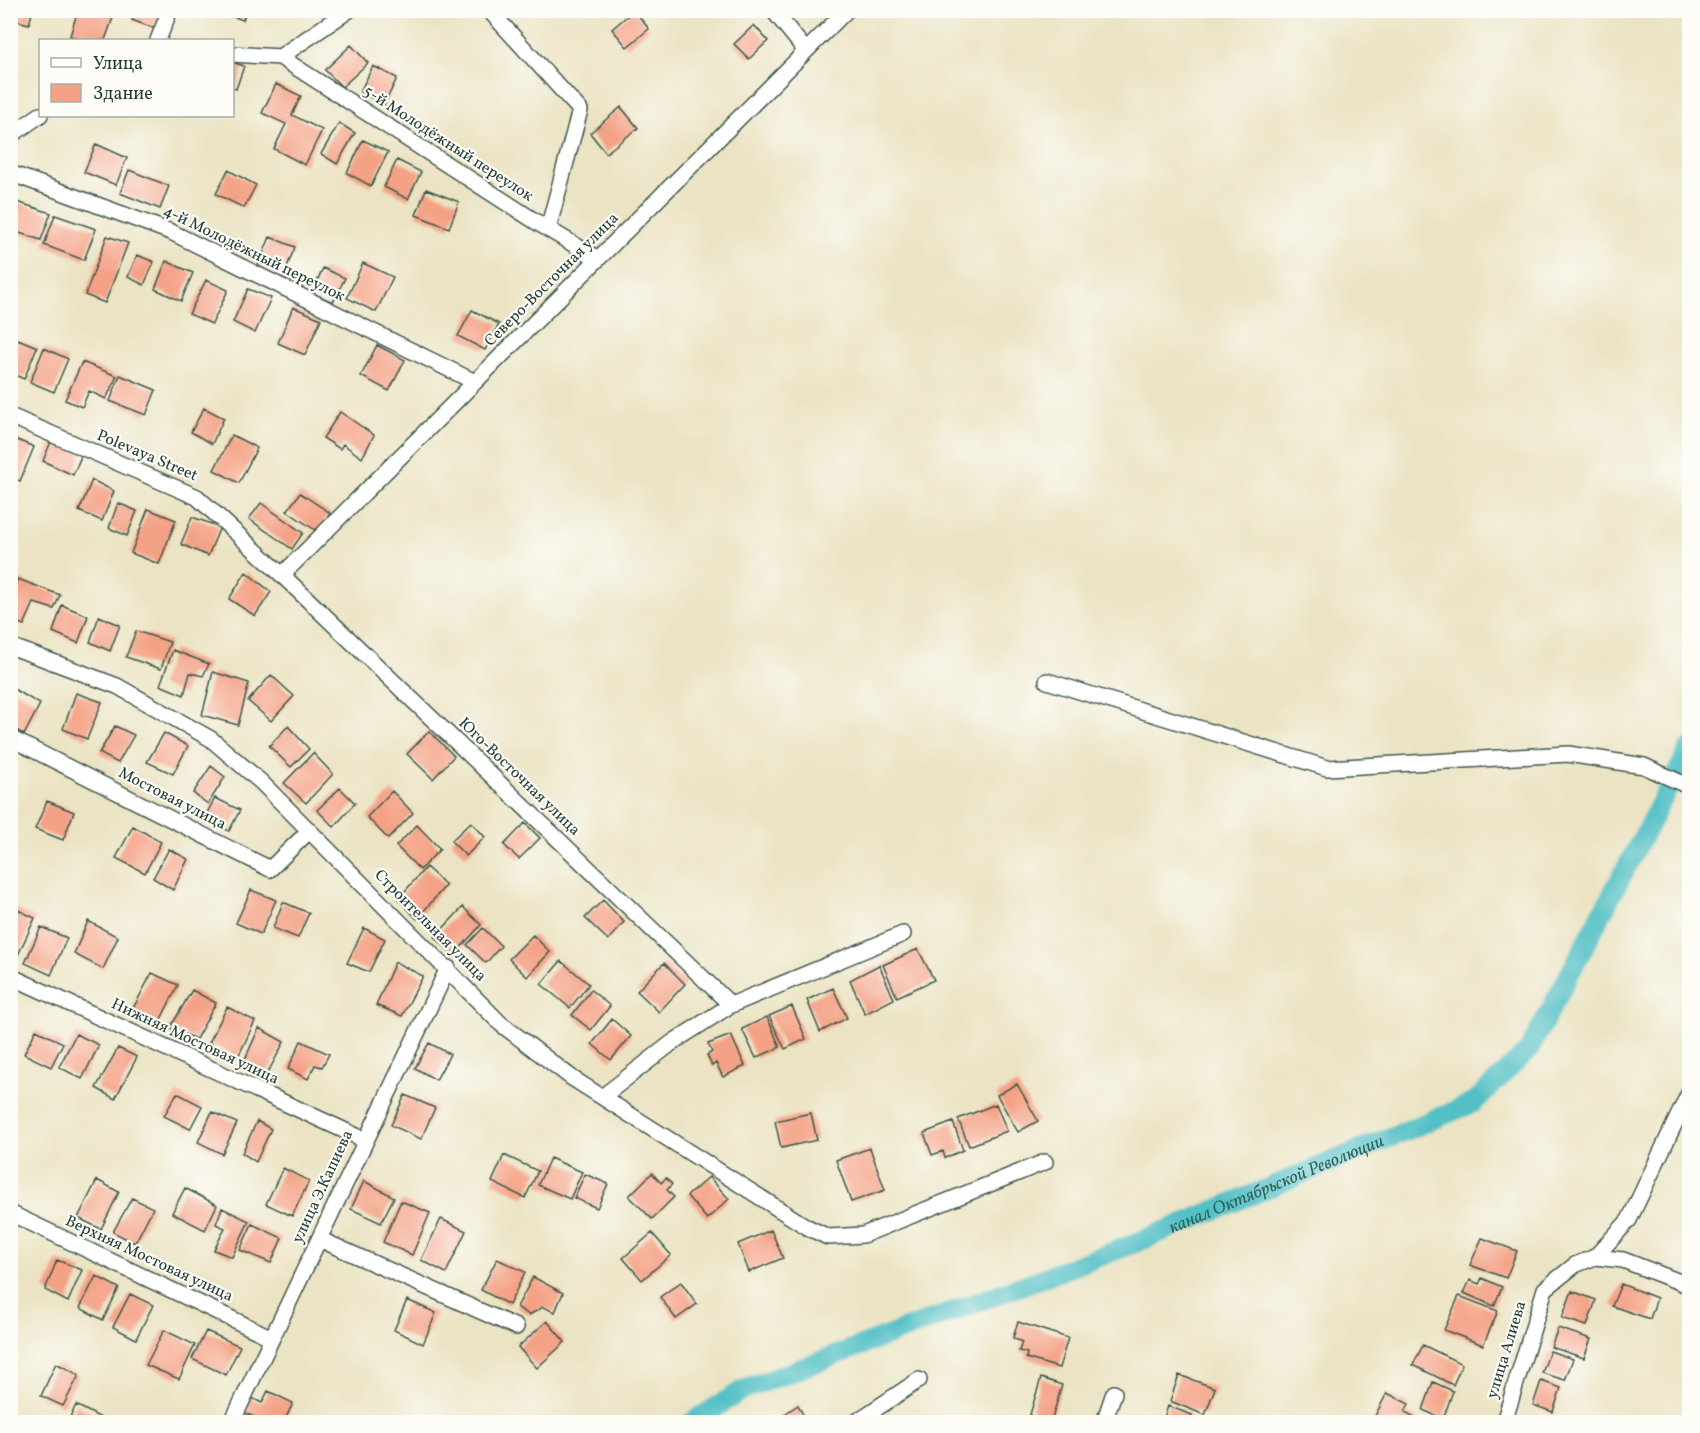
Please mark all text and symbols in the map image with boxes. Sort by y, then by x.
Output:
legend [39,39,234,117]
text: Улица [93,52,143,77]
street label: 5-й Молодёжный переулок [359,81,538,208]
text: Здание [93,82,153,107]
street label: 4-й Молодёжный переулок [159,200,349,308]
street label: Северо-Восточная улица [480,208,624,352]
street label: Polevaya Street [93,425,201,487]
street label: Юго-Восточная улица [453,713,585,841]
street label: Мостовая улица [114,762,230,836]
street label: Строительная улица [369,865,491,987]
street label: Нижняя Мостовая улица [108,993,282,1091]
street label: улица Э.Капиева [287,1127,359,1247]
water label: канал Октябрьской Революции [1165,1129,1388,1240]
street label: Верхняя Мостовая улица [61,1210,237,1308]
street label: улица Алиева [1482,1298,1532,1402]

